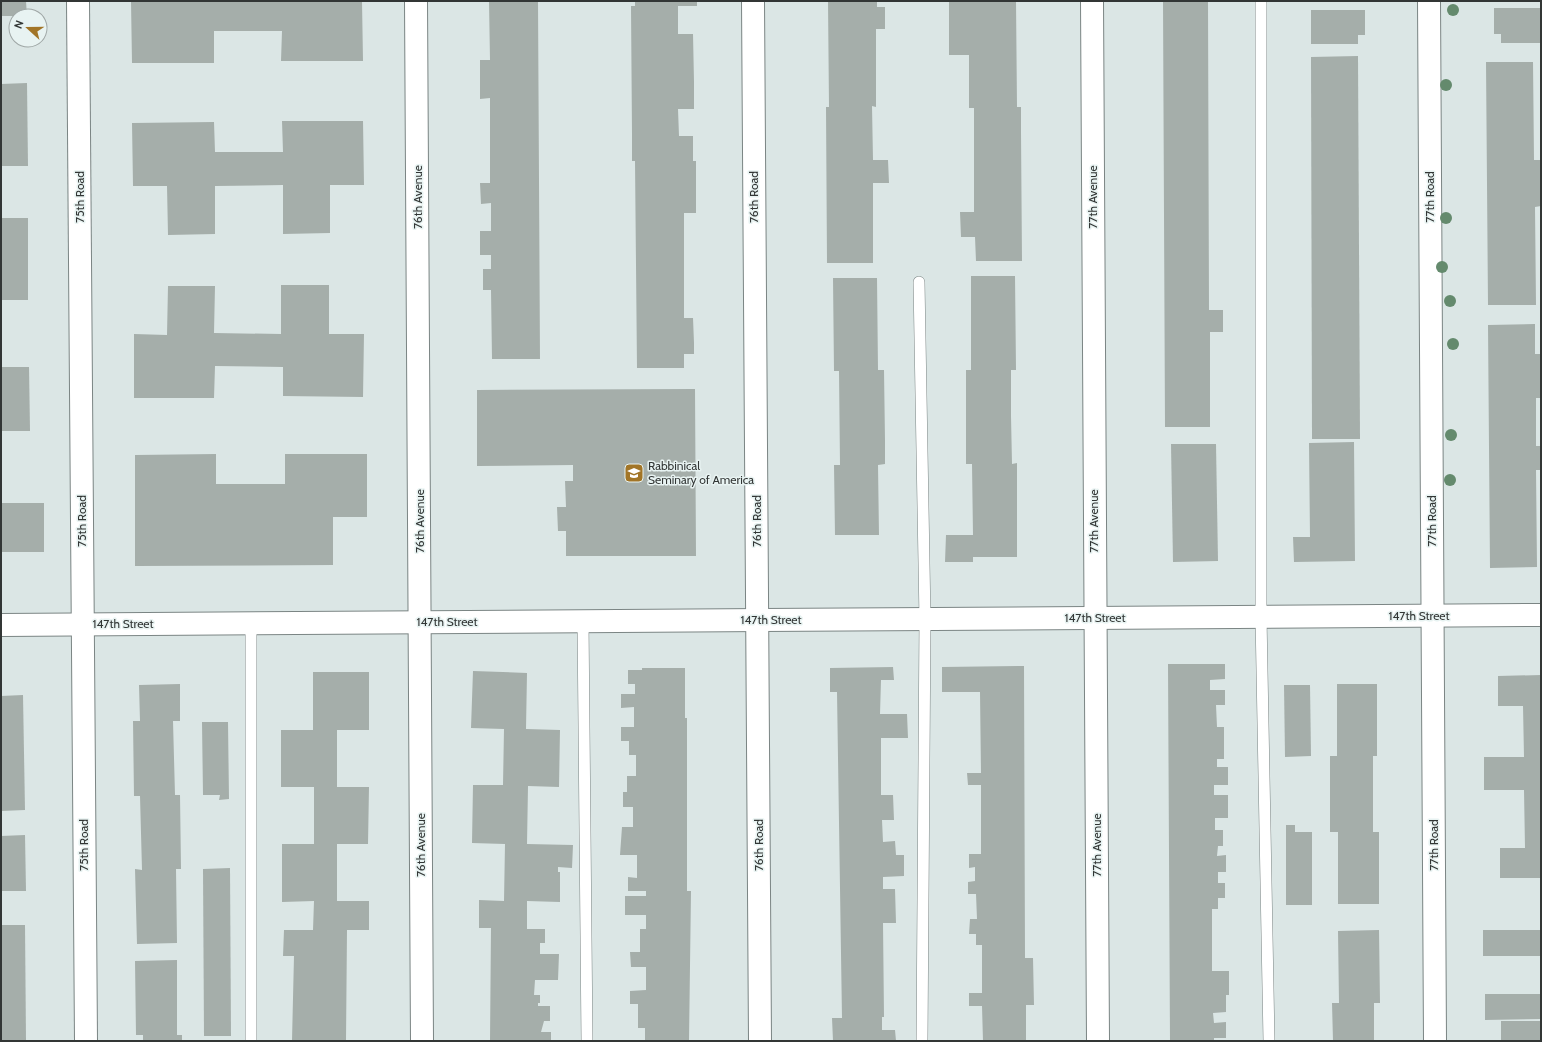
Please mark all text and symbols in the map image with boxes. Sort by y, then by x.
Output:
north arrow [8,8,48,48]
text: N [11,18,27,31]
street label: 76th Avenue [410,165,425,229]
street label: 77th Avenue [1085,165,1100,229]
street label: 75th Road [72,171,87,223]
street label: 76th Road [746,171,761,223]
street label: 77th Road [1422,171,1437,223]
place label: Rabbinical Seminary of America [648,458,754,487]
school or university icon: Rabbinical Seminary of America [623,462,645,484]
street label: 76th Avenue [412,489,427,553]
street label: 77th Avenue [1086,489,1101,553]
street label: 75th Road [74,495,89,547]
street label: 76th Road [749,495,764,547]
street label: 77th Road [1424,495,1439,547]
street label: 147th Street [1389,608,1449,623]
street label: 147th Street [1065,610,1125,625]
street label: 147th Street [741,612,801,627]
street label: 147th Street [417,614,477,629]
street label: 147th Street [93,616,153,631]
street label: 76th Avenue [413,813,428,877]
street label: 77th Avenue [1089,813,1104,877]
street label: 75th Road [76,819,91,871]
street label: 76th Road [751,819,766,871]
street label: 77th Road [1426,819,1441,871]

